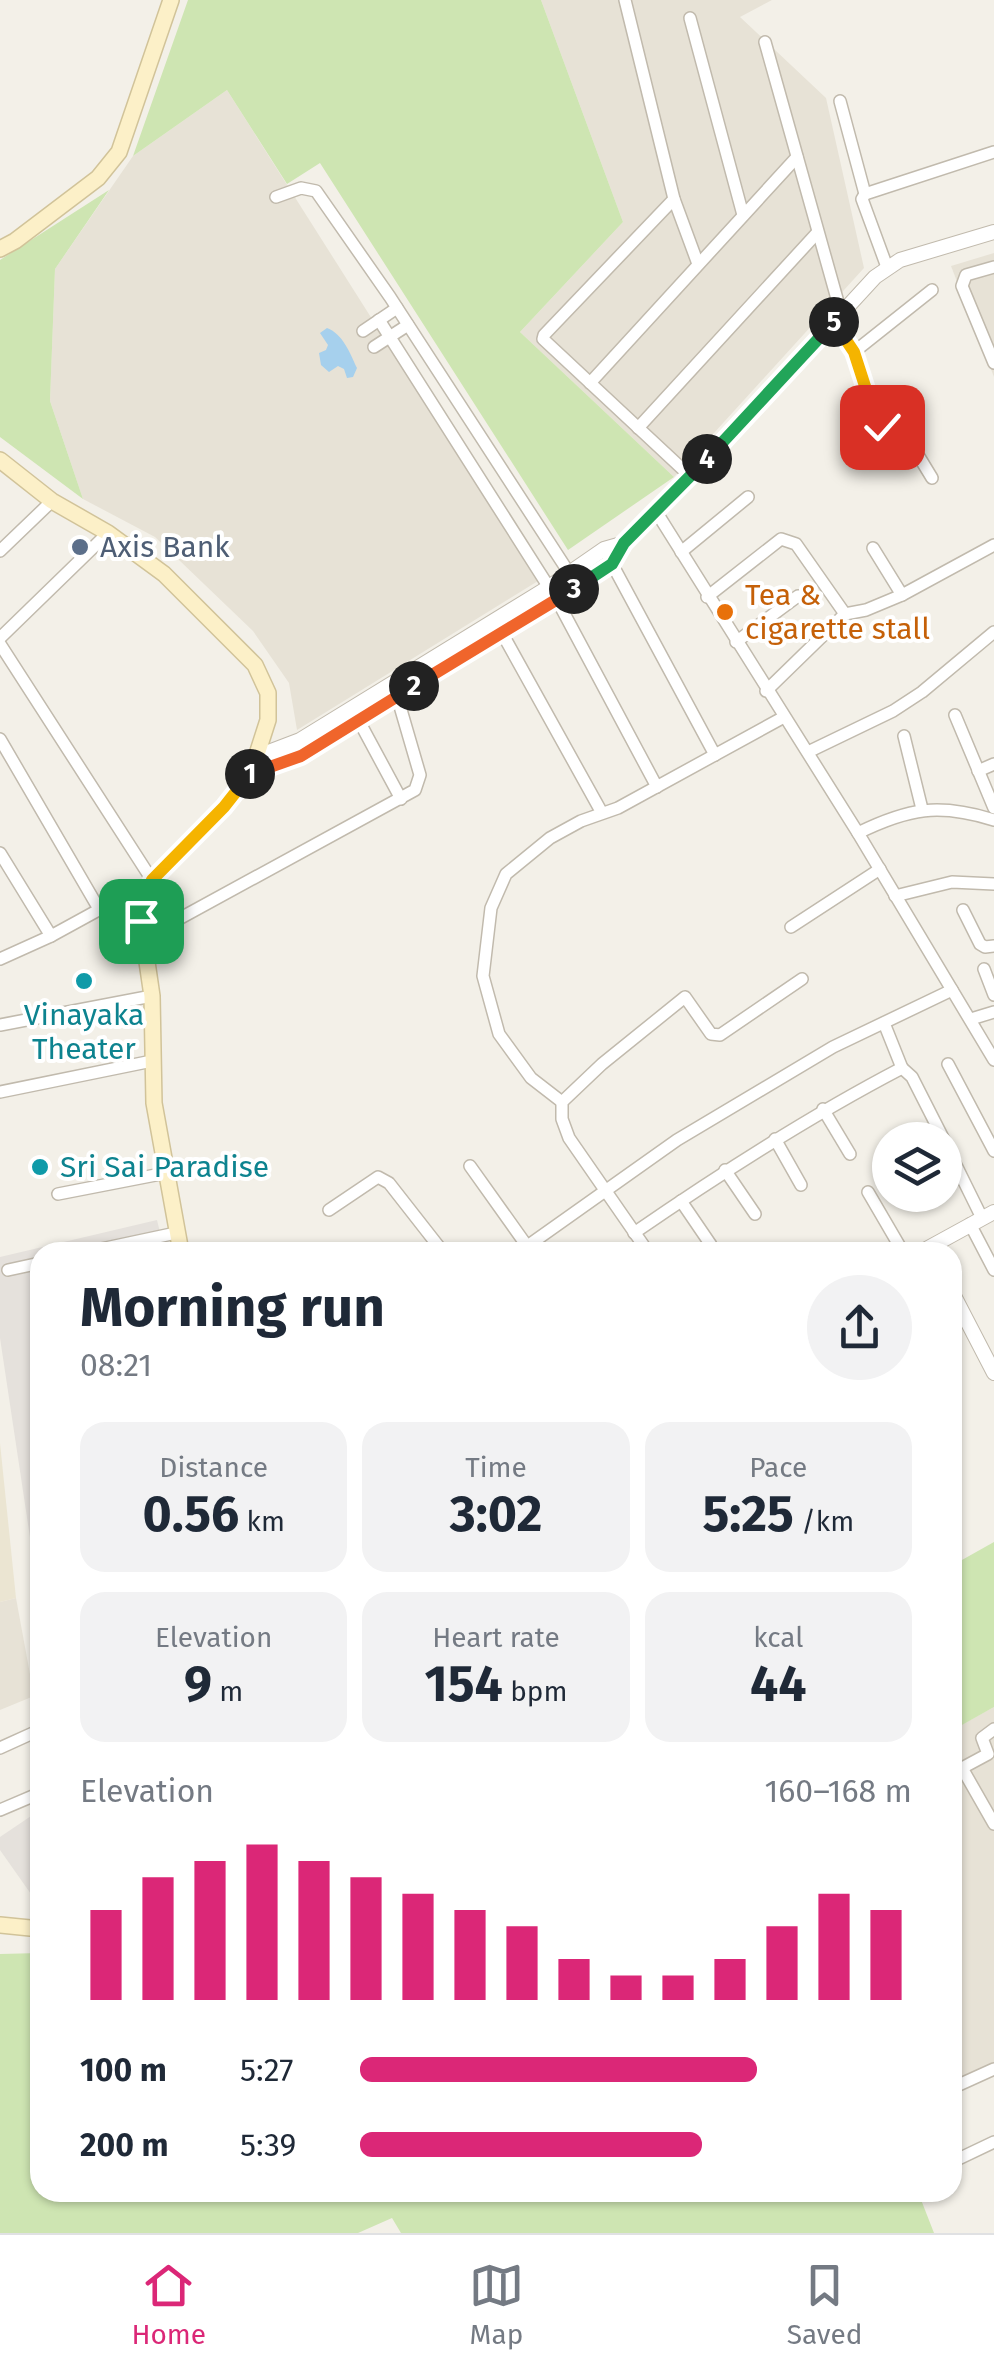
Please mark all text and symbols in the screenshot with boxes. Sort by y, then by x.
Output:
pin: 5 [809,297,859,347]
text: 5 [826,305,842,338]
pin [840,385,925,470]
icon: check [855,400,910,455]
pin: 4 [682,434,732,484]
text: 4 [699,442,715,475]
place label: Axis Bank [100,529,230,565]
marker: Axis Bank [69,536,91,558]
pin: 3 [549,564,599,614]
text: 3 [567,572,581,605]
place label: Tea & cigarette stall [745,577,930,647]
marker: Tea & cigarette stall [714,601,736,623]
pin: 2 [389,661,439,711]
text: 2 [407,669,421,702]
pin: 1 [225,749,275,799]
text: 1 [244,757,257,790]
pin [99,879,184,964]
icon: arrive [114,894,169,949]
marker: Vinayaka Theater [73,970,95,992]
place label: Vinayaka Theater [24,997,144,1067]
map controls [872,1122,962,1212]
button: layers [872,1122,962,1212]
place label: Sri Sai Paradise [60,1149,269,1185]
marker: Sri Sai Paradise [29,1156,51,1178]
text: Morning run [80,1275,385,1341]
button: share [807,1275,912,1380]
text: 08:21 [80,1346,152,1384]
text: Distance [159,1451,268,1484]
text: Time [465,1451,527,1484]
text: Pace [749,1451,807,1484]
text: 0.56 [142,1484,239,1544]
text: 3:02 [450,1484,542,1544]
text: 5:25 [702,1484,794,1544]
text: km [239,1505,285,1538]
text: /km [794,1505,854,1538]
text: Elevation [155,1621,272,1654]
text: Heart rate [432,1621,560,1654]
text: kcal [753,1621,804,1654]
text: 9 [184,1654,212,1714]
text: 154 [425,1654,503,1714]
text: 44 [750,1654,807,1714]
text: m [212,1675,243,1708]
text: bpm [503,1675,567,1708]
text: Elevation [80,1772,214,1810]
text: 160–168 m [764,1772,912,1810]
text: 100 m [80,2051,167,2089]
text: 5:27 [240,2051,293,2089]
text: 200 m [80,2126,169,2164]
text: 5:39 [240,2126,296,2164]
tab: Home [131,2258,206,2351]
tab: Map [469,2258,524,2351]
tab: Saved [787,2258,863,2351]

